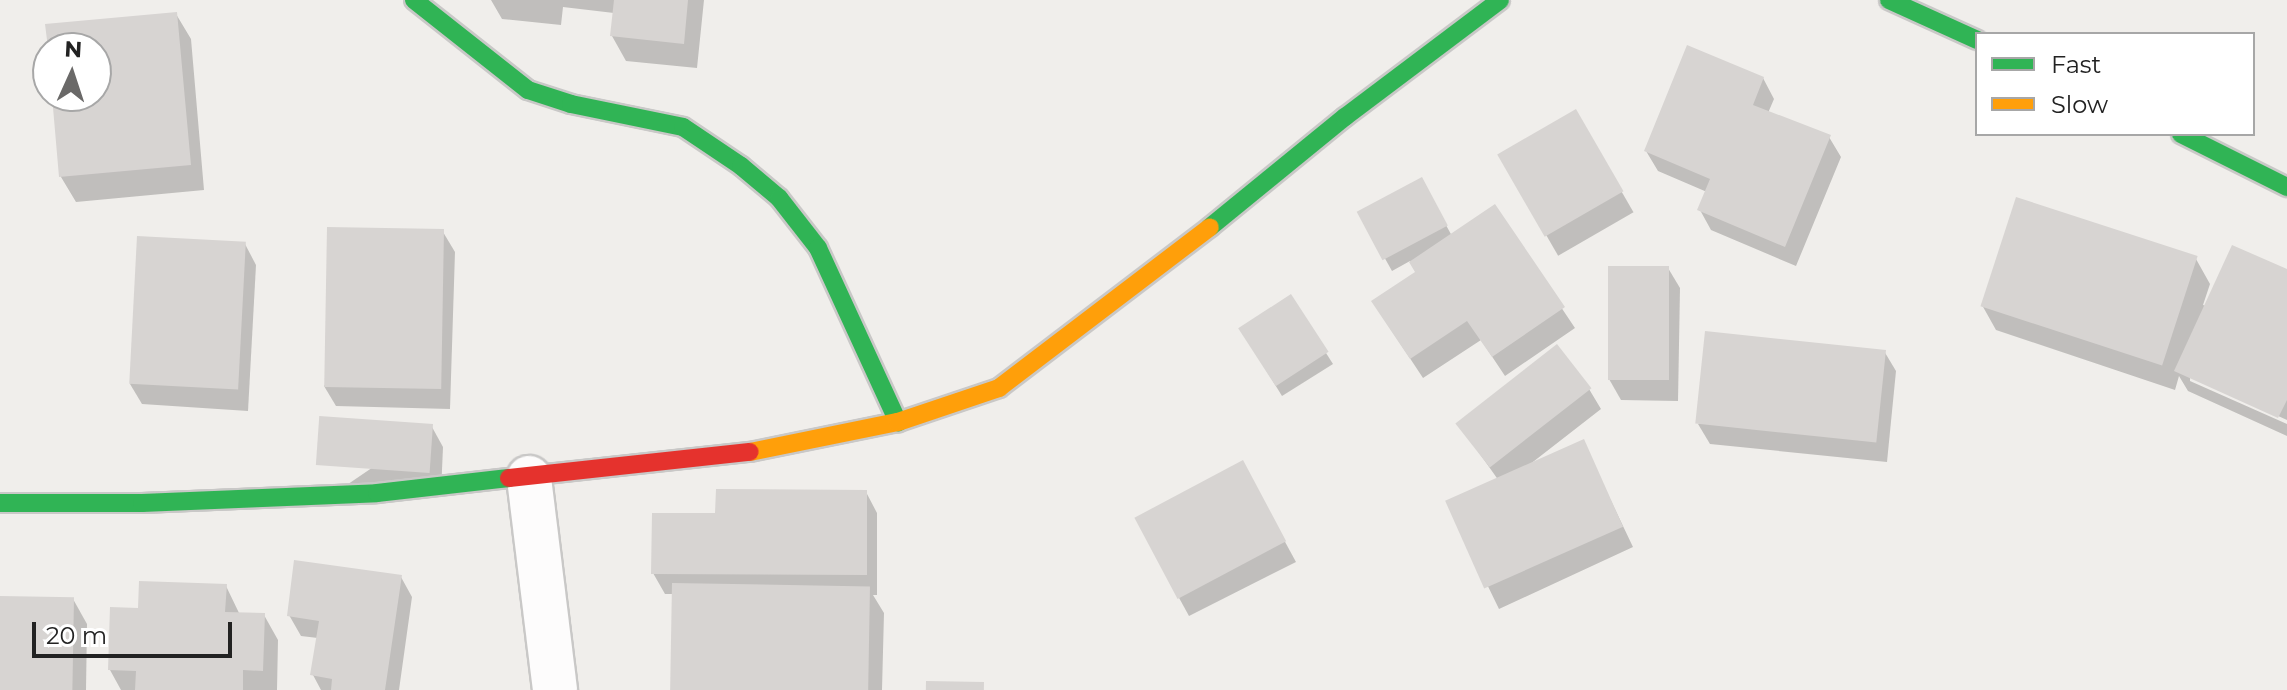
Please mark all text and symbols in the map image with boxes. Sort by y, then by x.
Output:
north arrow [32,32,112,112]
legend [1975,32,2255,136]
text: N [64,36,83,63]
text: Fast [2051,50,2101,79]
text: Slow [2051,90,2108,119]
scale bar [36,606,236,656]
text: 20 m [46,621,107,650]

